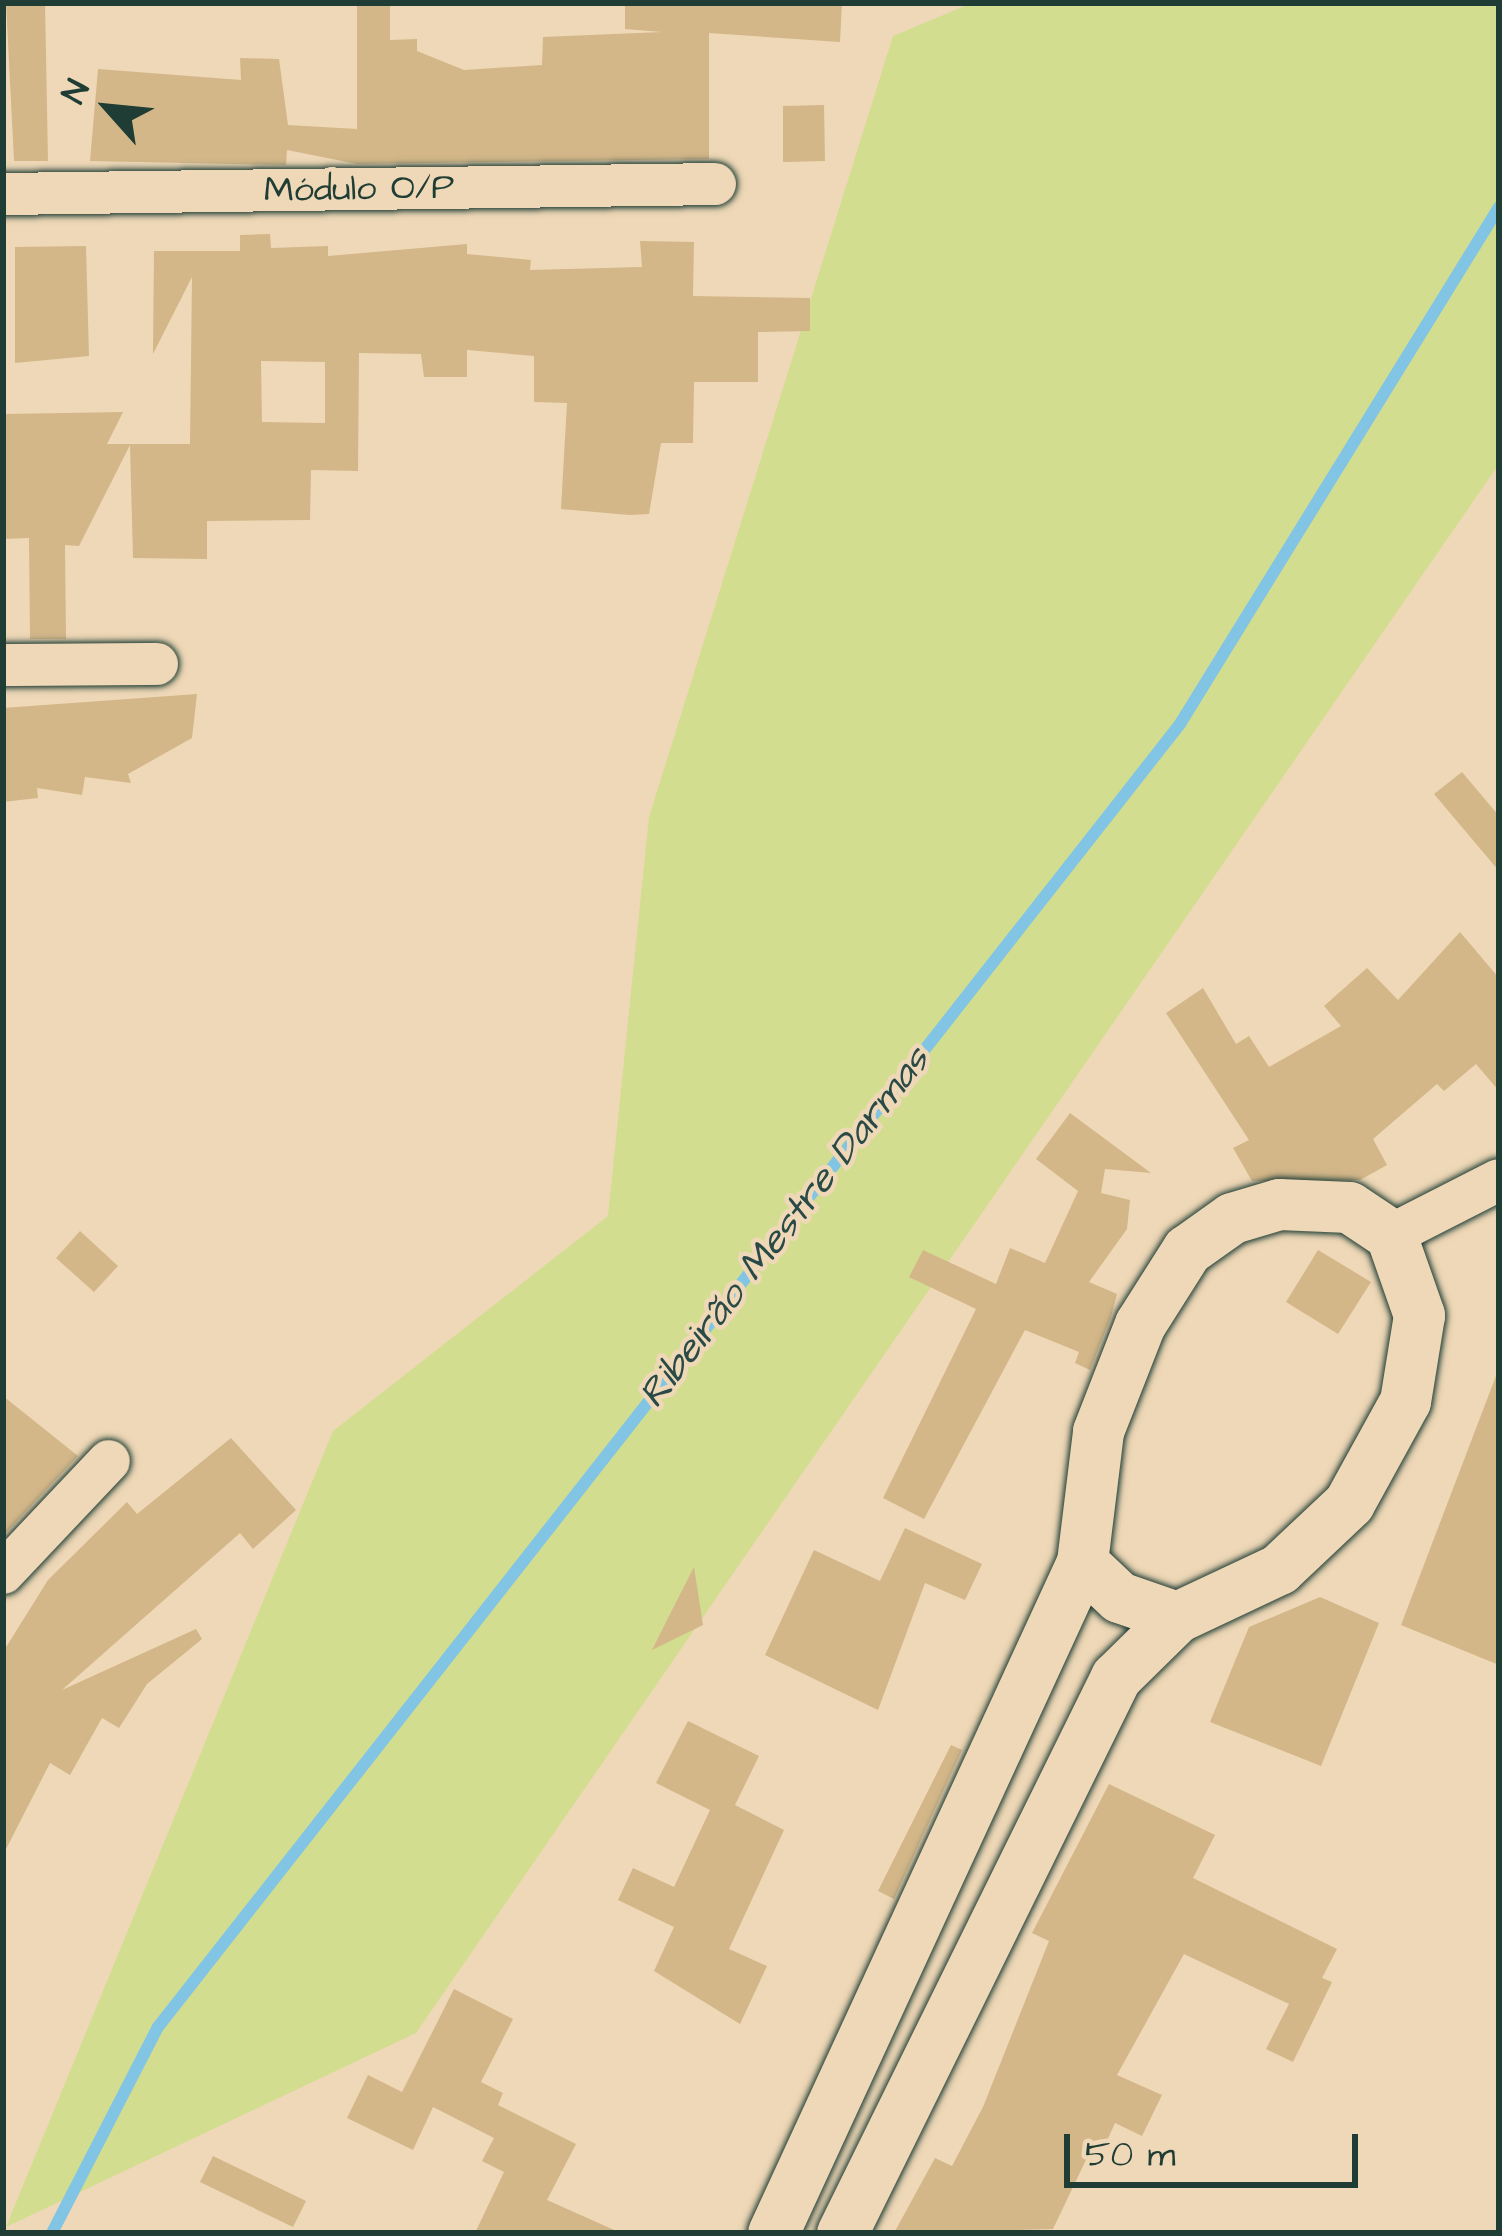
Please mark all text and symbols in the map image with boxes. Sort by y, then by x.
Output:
north arrow [48,48,168,168]
text: N [51,72,101,111]
street label: Módulo O/P [263,166,455,212]
water label: Ribeirão Mestre Darmas [630,1038,940,1418]
scale bar [1070,2110,1364,2184]
text: 50 m [1085,2129,1176,2180]

